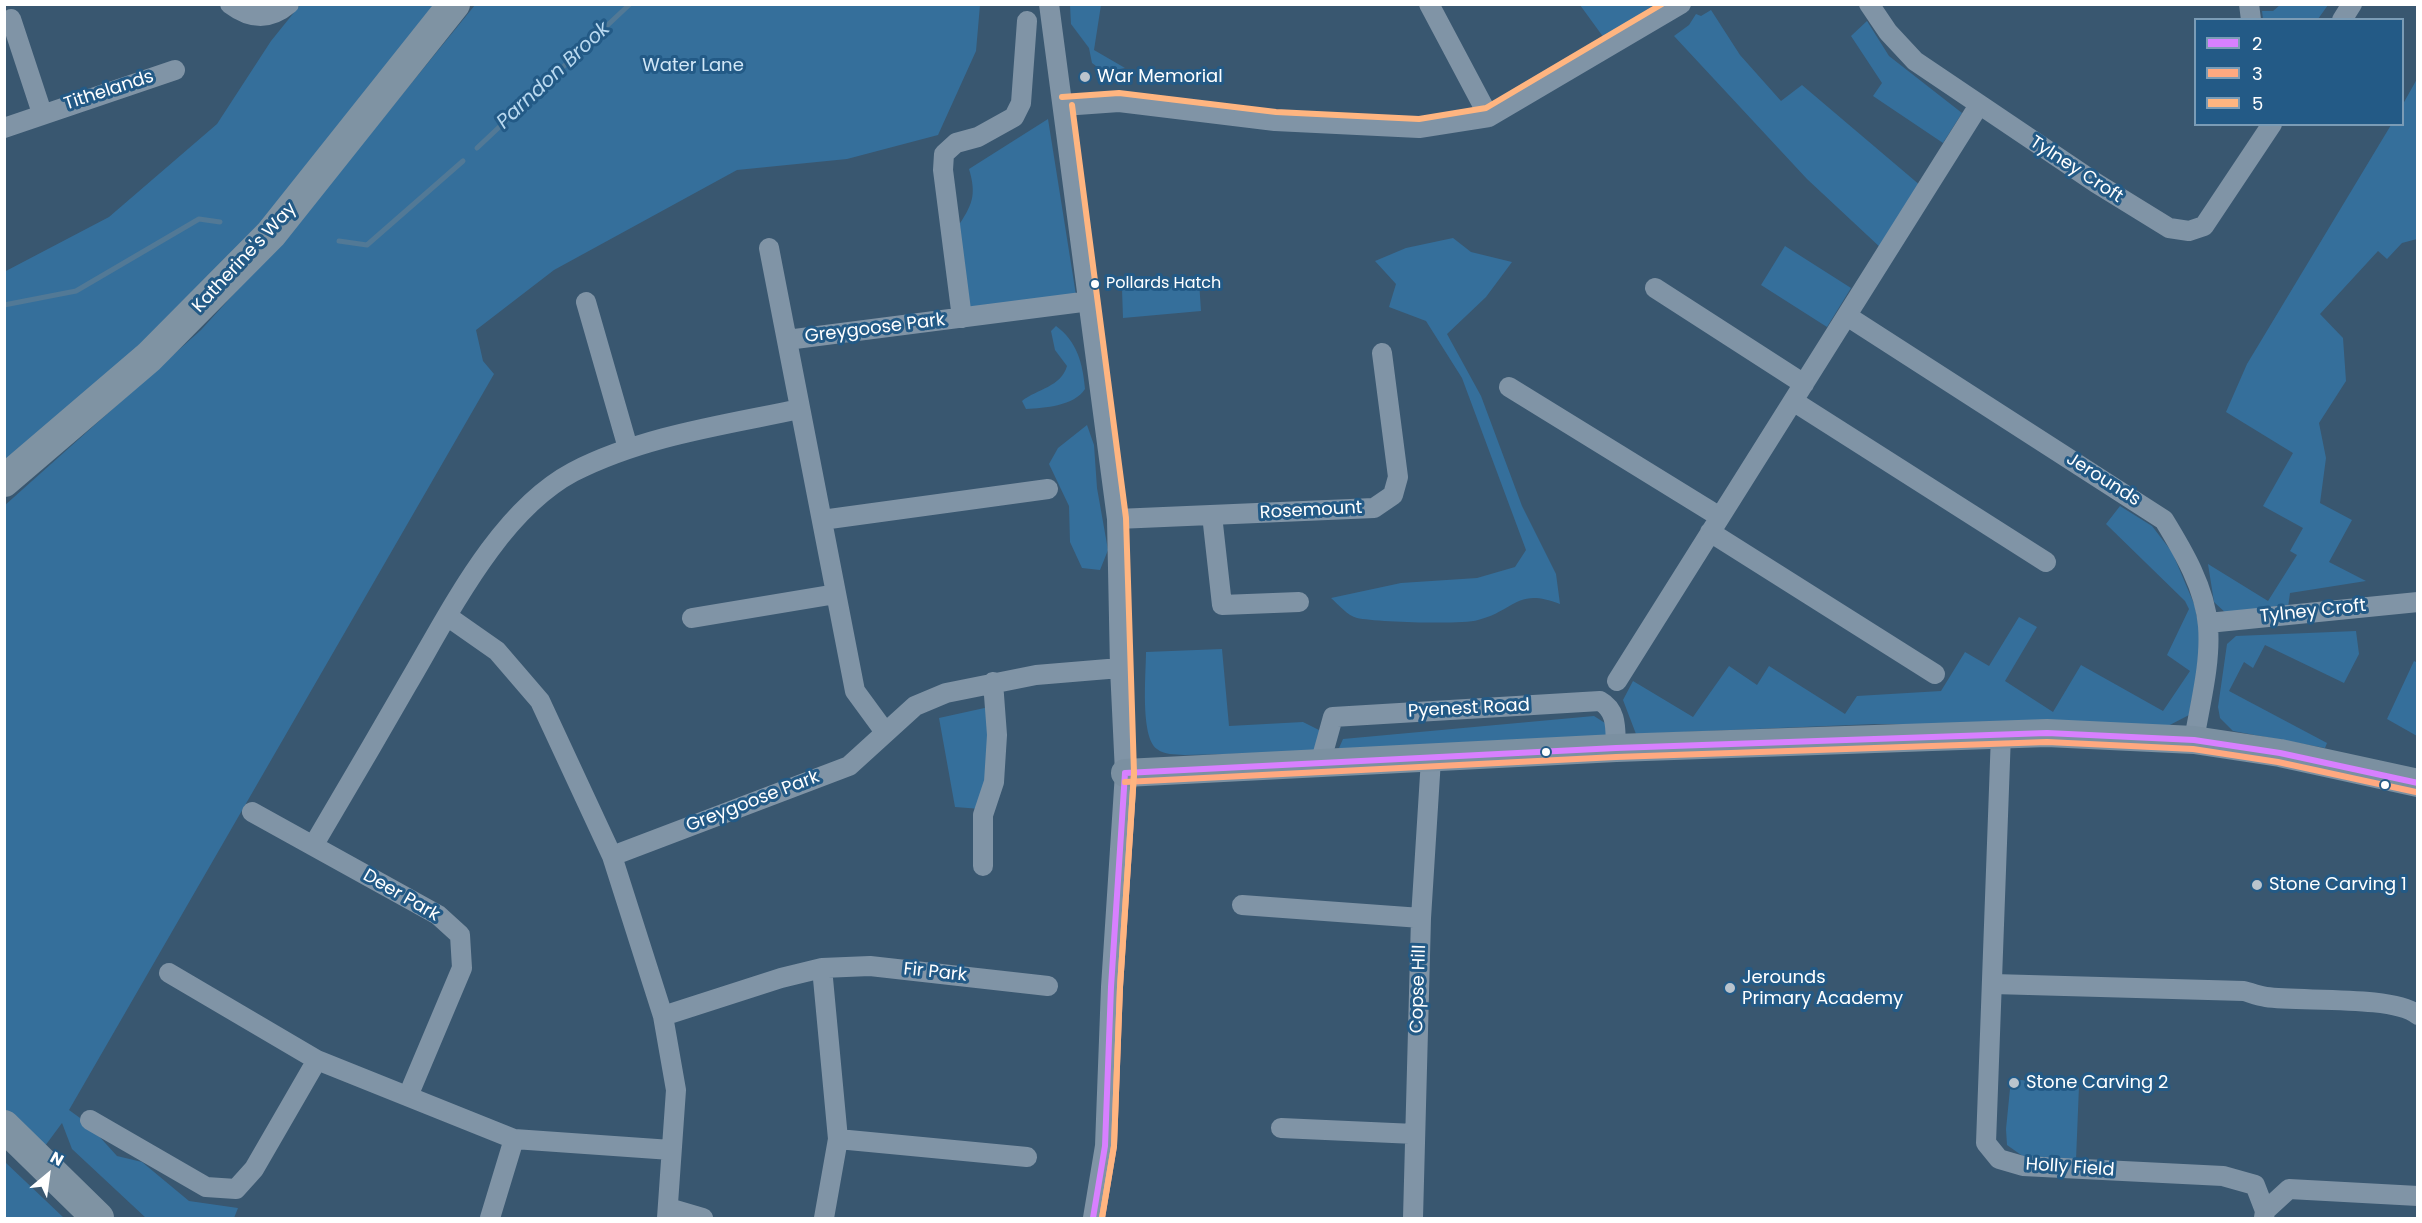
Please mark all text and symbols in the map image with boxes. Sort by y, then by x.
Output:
water label: Parndon Brook [492,17,616,135]
legend [2194,18,2404,126]
text: 2 [2252,31,2262,56]
park label: Water Lane [642,55,744,77]
text: 3 [2252,61,2263,86]
street label: Tithelands [61,66,157,116]
place label: War Memorial [1097,66,1223,88]
marker: War Memorial [1078,70,1092,84]
text: 5 [2252,91,2263,116]
street label: Tylney Croft [2025,132,2127,208]
street label: Katherine's Way [188,198,302,318]
place label: Pollards Hatch [1106,274,1221,294]
marker: Pollards Hatch [1089,278,1101,290]
street label: Greygoose Park [804,310,946,348]
street label: Jerounds [2062,449,2144,511]
street label: Rosemount [1259,498,1363,524]
street label: Tylney Croft [2259,596,2367,628]
street label: Pyenest Road [1408,695,1530,723]
unlabelled marker [1540,746,1552,758]
street label: Greygoose Park [683,767,823,837]
unlabelled marker [2379,779,2391,791]
street label: Deer Park [359,865,443,927]
place label: Stone Carving 1 [2269,874,2407,896]
marker: Stone Carving 1 [2250,878,2264,892]
street label: Copse Hill [1407,944,1431,1034]
street label: Fir Park [902,959,968,987]
place label: Jerounds Primary Academy [1742,967,1903,1010]
marker: Jerounds Primary Academy [1723,981,1737,995]
place label: Stone Carving 2 [2026,1072,2168,1094]
marker: Stone Carving 2 [2007,1076,2021,1090]
north arrow [18,1145,78,1205]
text: N [46,1146,68,1172]
street label: Holly Field [2025,1154,2115,1182]

